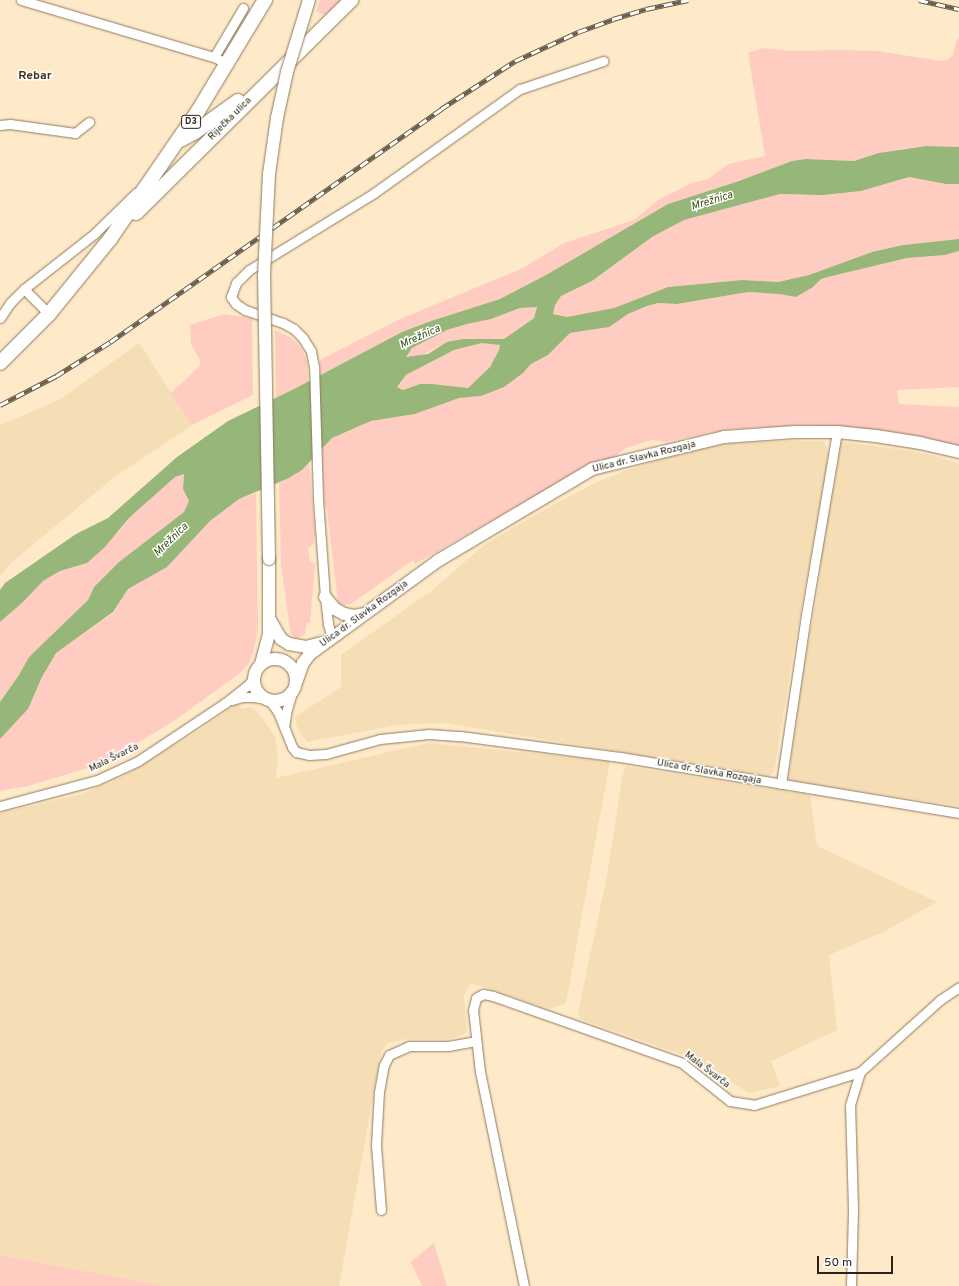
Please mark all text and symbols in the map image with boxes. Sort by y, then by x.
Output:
district label: Rebar [18,70,52,84]
street label: Riječka ulica [206,95,254,143]
road number: D3 [181,115,201,129]
water label: Mrežnica [690,188,734,214]
water label: Mrežnica [398,322,442,352]
street label: Ulica dr. Slavka Rozgaja [591,438,697,476]
water label: Mrežnica [151,520,191,560]
street label: Ulica dr. Slavka Rozgaja [318,578,410,650]
street label: Mala Švarča [87,741,141,775]
street label: Ulica dr. Slavka Rozgaja [656,757,762,787]
street label: Mala Švarča [682,1049,732,1091]
scale bar [819,1248,895,1274]
text: 50 m [824,1255,852,1271]

